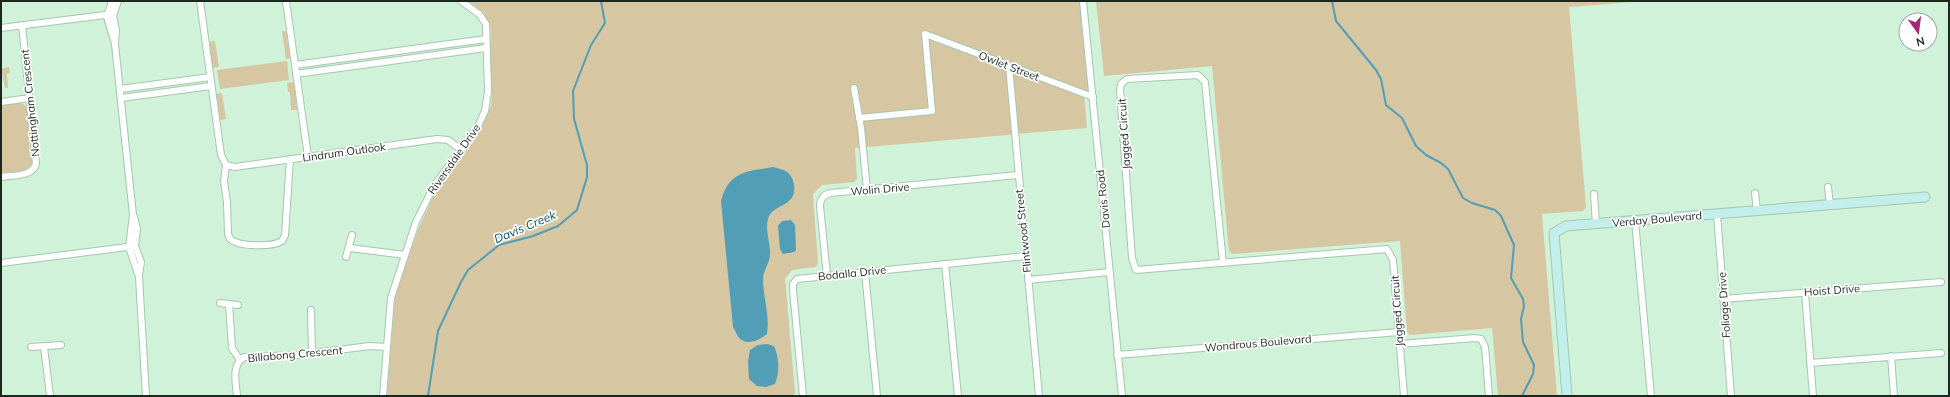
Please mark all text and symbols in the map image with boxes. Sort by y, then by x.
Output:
north arrow [1898,12,1938,52]
text: N [1915,34,1926,50]
street label: Owlet Street [977,48,1041,84]
street label: Nottingham Crescent [17,49,43,157]
street label: Jagged Circuit [1115,98,1133,170]
street label: Riversdale Drive [425,121,483,197]
street label: Lindrum Outlook [301,139,387,165]
street label: Davis Road [1093,169,1113,229]
street label: Wolin Drive [850,179,910,199]
street label: Flintwood Street [1012,188,1034,273]
water label: Davis Creek [491,206,559,246]
street label: Verday Boulevard [1611,208,1703,230]
street label: Bodalla Drive [817,262,887,284]
street label: Foliage Drive [1715,272,1733,338]
street label: Jagged Circuit [1388,275,1406,347]
street label: Hoist Drive [1804,281,1860,299]
street label: Wondrous Boulevard [1204,331,1312,355]
street label: Billabong Crescent [247,343,343,365]

